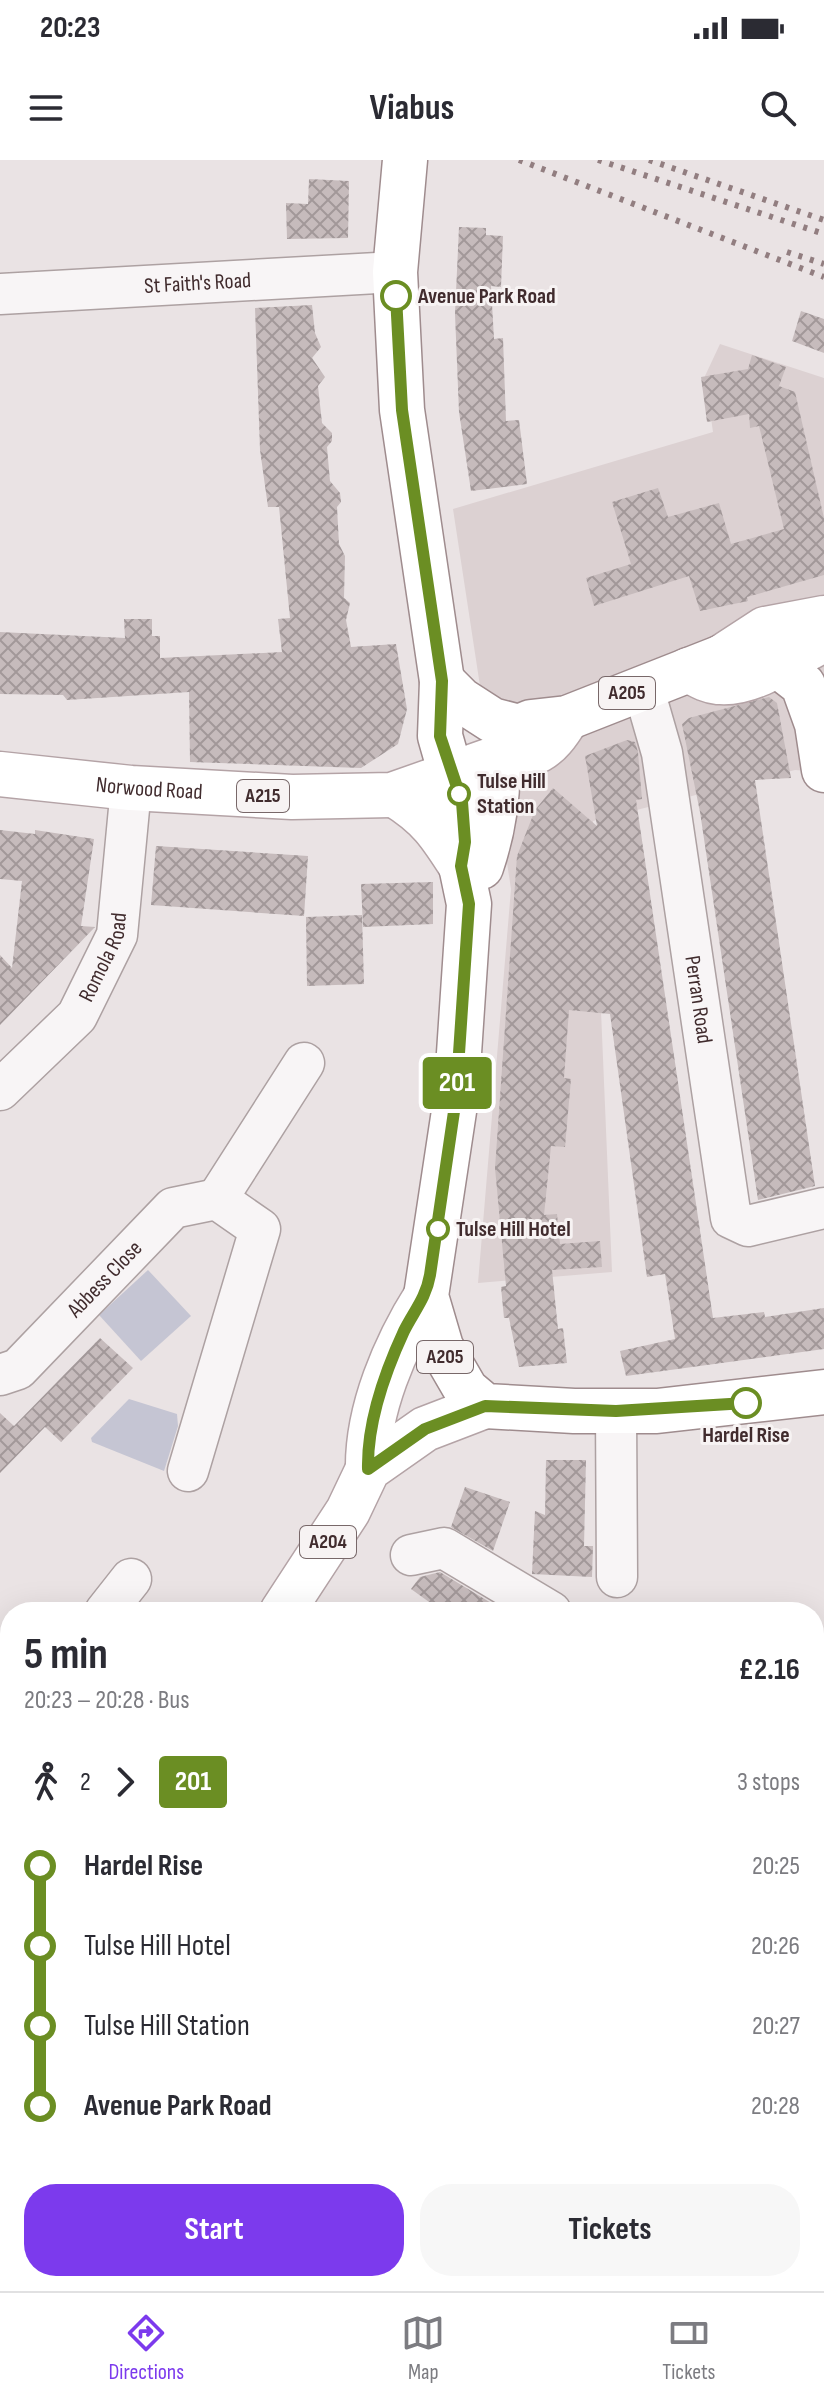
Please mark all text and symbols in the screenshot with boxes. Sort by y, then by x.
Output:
text: 20:23 [40,10,100,46]
icon: menu [24,86,68,130]
icon: search [756,86,800,130]
text: Viabus [370,87,454,130]
street label: St Faith's Road [143,267,252,299]
marker: Avenue Park Road [381,281,411,311]
place label: Avenue Park Road [417,283,556,310]
road number: A205 [599,677,655,709]
place label: Tulse Hill Station [477,768,546,820]
street label: Norwood Road [95,771,203,805]
road number: A215 [237,780,289,812]
marker: Tulse Hill Station [448,783,470,805]
street label: Romola Road [73,911,133,1006]
street label: Perran Road [679,954,718,1045]
line badge: 201 [411,1057,503,1109]
text: 201 [439,1066,475,1099]
place label: Tulse Hill Hotel [456,1216,571,1243]
marker: Tulse Hill Hotel [427,1218,449,1240]
street label: Abbess Close [61,1235,148,1324]
road number: A205 [417,1341,473,1373]
marker: Hardel Rise [731,1388,761,1418]
place label: Hardel Rise [702,1422,790,1449]
road number: A204 [300,1526,356,1558]
text: 5 min [24,1628,108,1681]
text: £2.16 [739,1652,800,1688]
text: 20:23 – 20:28 · Bus [24,1685,190,1716]
icon: walk [24,1760,68,1804]
icon: forward [103,1760,147,1804]
text: 201 [175,1765,211,1798]
text: 2 [80,1767,91,1798]
text: 3 stops [737,1767,800,1798]
text: Hardel Rise [84,1848,203,1884]
text: 20:25 [752,1851,800,1882]
text: Tulse Hill Hotel [84,1928,231,1964]
text: 20:26 [751,1931,800,1962]
text: Tulse Hill Station [84,2008,250,2044]
text: 20:27 [752,2011,800,2042]
text: Avenue Park Road [84,2088,272,2124]
text: 20:28 [751,2091,800,2122]
button: Start [24,2184,404,2276]
button: Tickets [420,2184,800,2276]
tab: Directions [109,2311,184,2386]
tab: Map [401,2311,445,2386]
tab: Tickets [662,2311,715,2386]

